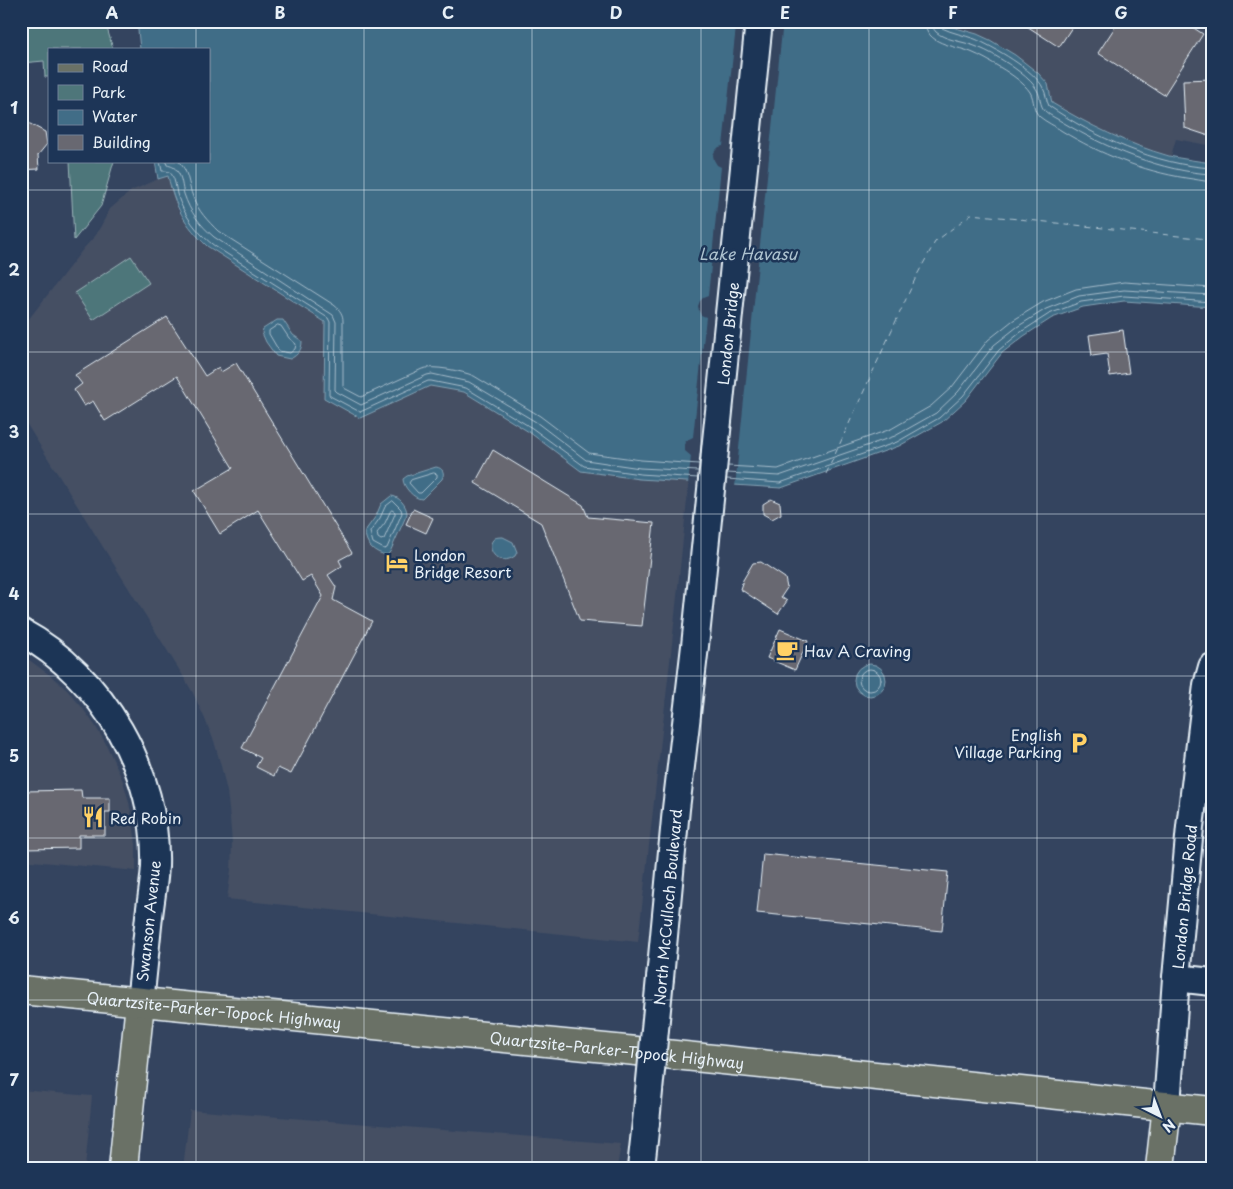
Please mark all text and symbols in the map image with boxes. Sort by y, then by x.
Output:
text: A [106,0,119,24]
text: B [275,0,286,24]
text: C [442,0,454,24]
text: D [610,0,622,24]
text: E [780,0,790,24]
text: F [948,0,958,24]
text: G [1114,0,1128,24]
legend [48,48,210,162]
text: Road [92,54,128,77]
text: Park [92,80,126,103]
text: 1 [10,95,18,119]
text: Water [92,104,137,127]
text: Building [92,130,151,153]
water label: Lake Havasu [699,241,799,265]
text: 2 [8,257,20,281]
street label: London Bridge [710,281,744,386]
text: 3 [9,419,19,443]
place label: London Bridge Resort [414,543,511,583]
hotel icon: London Bridge Resort [384,550,410,576]
text: 4 [9,581,20,605]
cafe icon: Hav A Craving [774,637,800,663]
place label: Hav A Craving [804,639,911,662]
place label: English Village Parking [954,723,1062,763]
parking icon: English Village Parking [1066,730,1092,756]
text: 5 [9,743,19,767]
restaurant icon: Red Robin [80,804,106,830]
place label: Red Robin [110,806,181,829]
street label: North McCulloch Boulevard [647,808,687,1006]
street label: London Bridge Road [1165,824,1202,970]
street label: Swanson Avenue [130,859,166,983]
text: 6 [8,905,20,929]
street label: Quartzsite–Parker–Topock Highway [86,985,342,1033]
street label: Quartzsite–Parker–Topock Highway [489,1025,745,1074]
text: 7 [9,1067,19,1091]
north arrow [1136,1092,1186,1142]
text: N [1158,1115,1180,1138]

